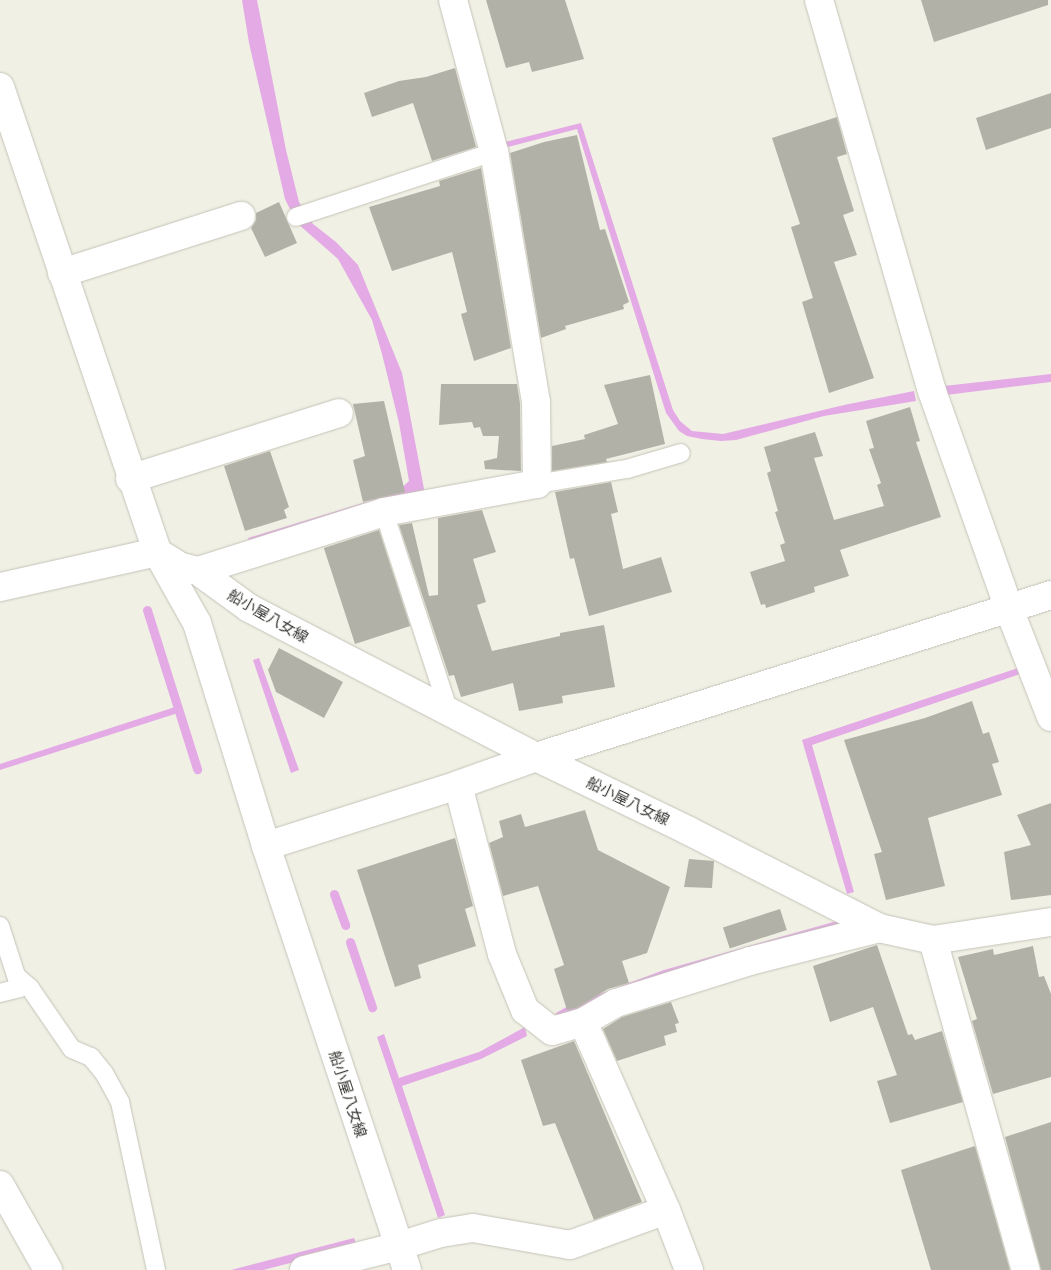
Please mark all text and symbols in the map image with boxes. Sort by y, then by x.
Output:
street label: 船小屋八女線 [225,586,311,646]
street label: 船小屋八女線 [584,773,672,829]
street label: 船小屋八女線 [326,1048,370,1140]

